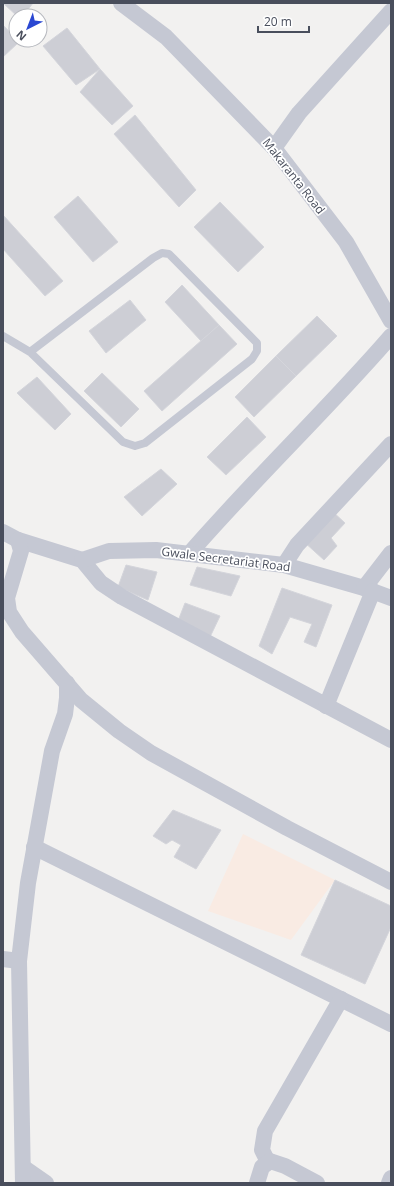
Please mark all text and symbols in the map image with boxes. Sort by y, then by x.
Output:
north arrow [8,8,48,48]
scale bar [258,8,309,34]
text: 20 m [264,13,292,30]
text: N [13,27,29,44]
street label: Makaranta Road [259,134,329,218]
street label: Gwale Secretariat Road [161,543,291,575]

